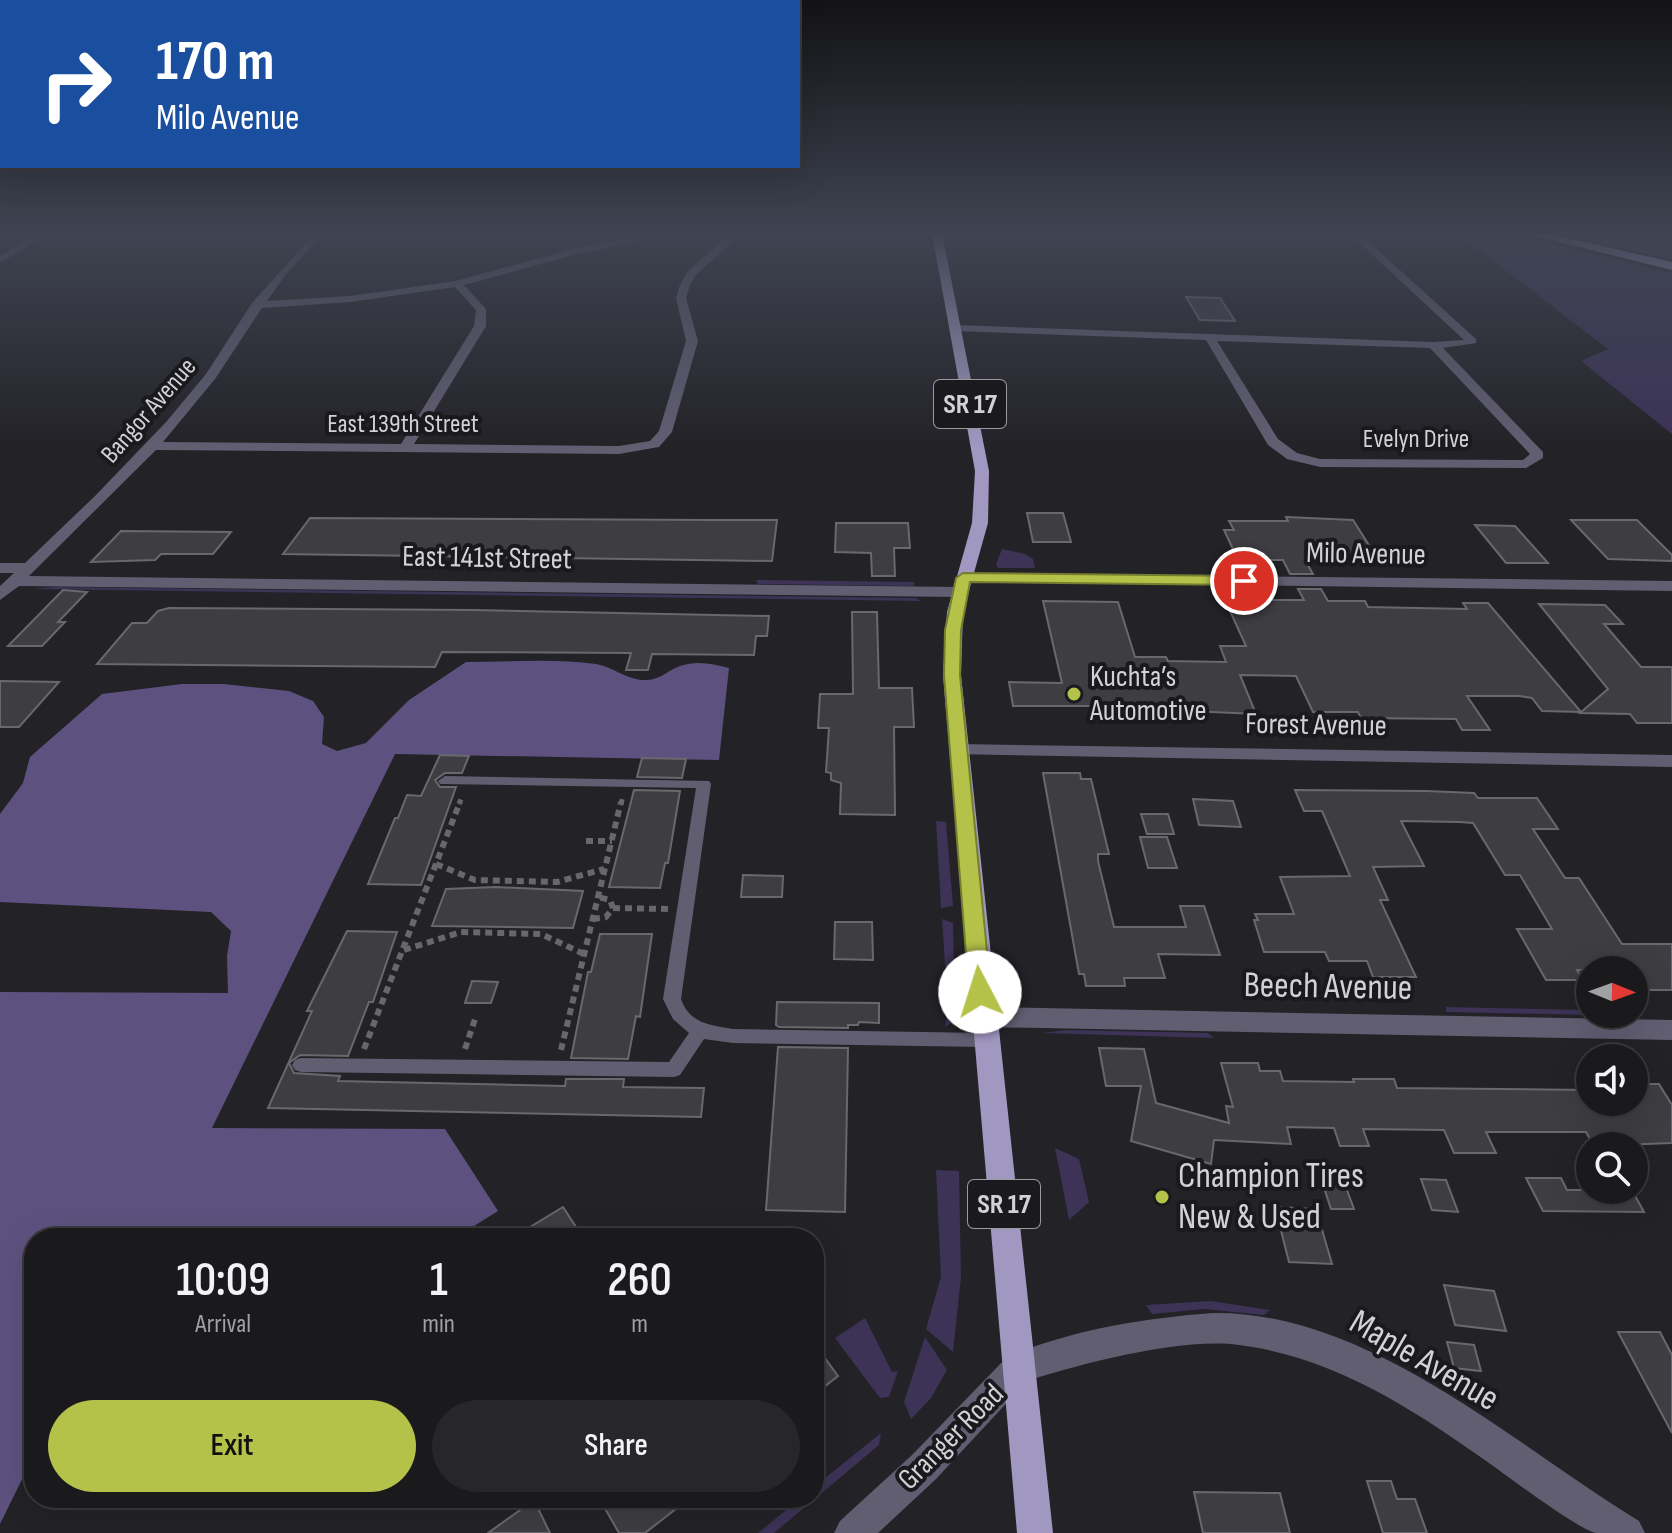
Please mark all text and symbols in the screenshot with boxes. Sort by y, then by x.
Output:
text: 170 m [156,29,274,96]
icon: right [24,32,128,136]
text: Milo Avenue [156,97,299,140]
street label: Bangor Avenue [95,352,203,470]
road number: SR 17 [934,380,1006,428]
street label: East 139th Street [327,409,479,440]
street label: Evelyn Drive [1363,424,1469,455]
street label: Milo Avenue [1306,535,1426,573]
street label: East 141st Street [402,539,572,577]
pin [1210,547,1278,615]
icon: arrive [1222,559,1266,603]
place label: Kuchta’s Automotive [1089,659,1207,729]
marker: Kuchta’s Automotive [1065,685,1083,703]
street label: Forest Avenue [1245,706,1387,744]
position arrow [938,950,1022,1034]
north arrow [1576,956,1648,1028]
map controls [1576,956,1648,1204]
street label: Beech Avenue [1243,964,1413,1010]
button: sound [1576,1044,1648,1116]
button: search [1576,1132,1648,1204]
place label: Champion Tires New & Used [1178,1155,1364,1239]
road number: SR 17 [968,1180,1040,1228]
marker: Champion Tires New & Used [1153,1188,1171,1206]
text: 10:09 [176,1252,270,1309]
text: 1 [430,1252,448,1309]
text: 260 [607,1252,672,1309]
street label: Maple Avenue [1342,1301,1506,1421]
text: Arrival [195,1309,251,1340]
text: min [422,1309,455,1340]
text: m [631,1309,648,1340]
street label: Granger Road [891,1377,1011,1497]
button: Exit [48,1400,416,1492]
button: Share [432,1400,800,1492]

